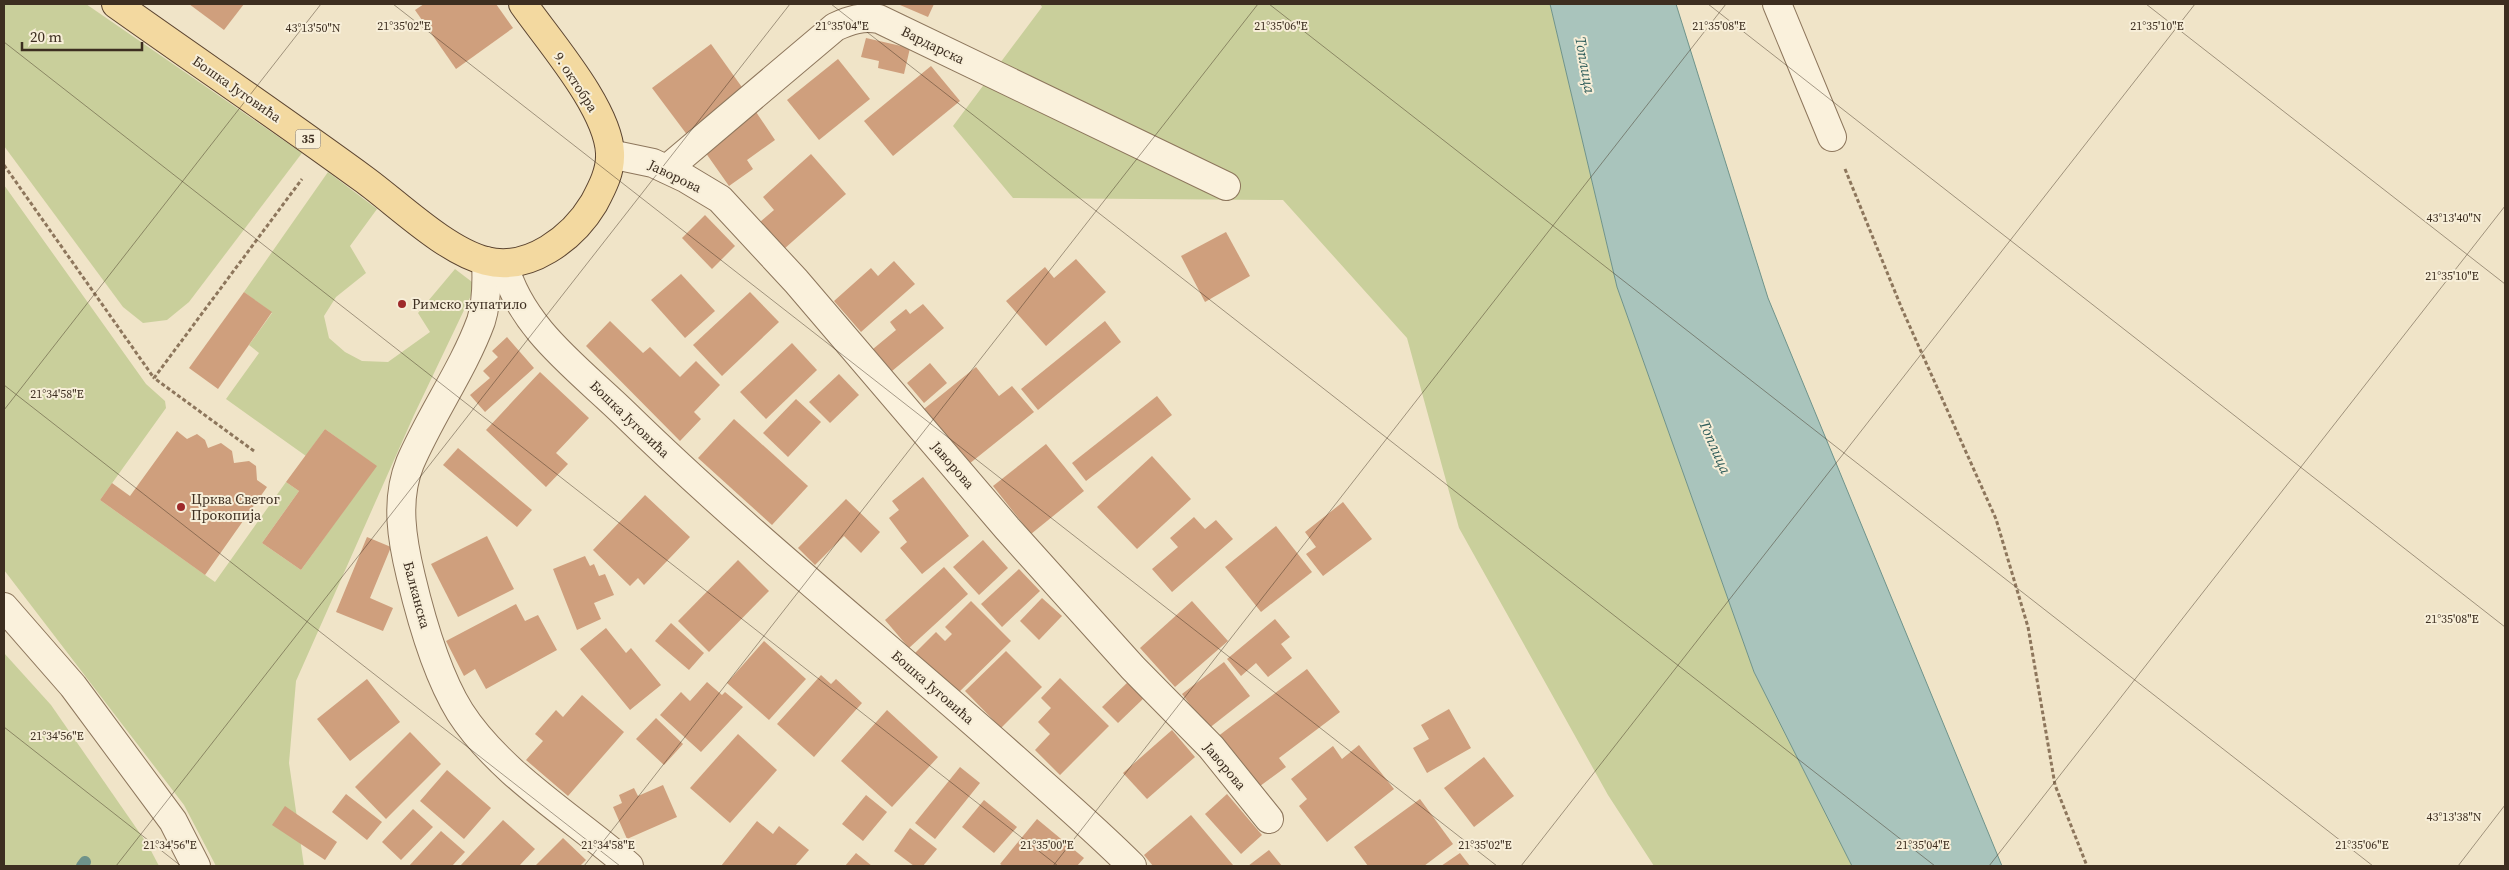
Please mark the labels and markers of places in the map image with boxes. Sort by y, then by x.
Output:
place label: Римско купатило [412,294,527,314]
marker: Римско купатило [396,298,408,310]
place label: Црква Светог Прокопија [191,489,280,525]
marker: Црква Светог Прокопија [175,501,187,513]

